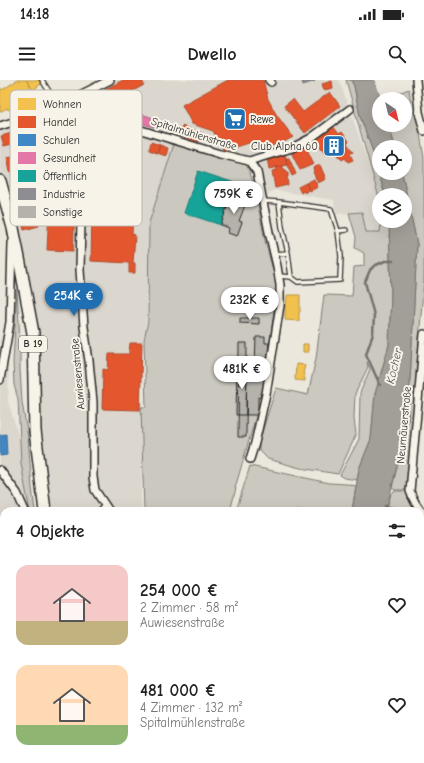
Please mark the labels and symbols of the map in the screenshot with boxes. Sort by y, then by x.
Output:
legend [10,90,142,226]
north arrow [372,92,412,132]
text: Wohnen [43,98,82,111]
supermarket icon: Rewe [222,106,248,132]
place label: Rewe [250,113,274,126]
street label: Spitalmühlenstraße [150,115,239,153]
text: Handel [43,116,76,129]
building icon: Club Alpha 60 [321,133,347,159]
text: Schulen [43,134,80,147]
place label: Club Alpha 60 [251,140,318,153]
text: Gesundheit [43,152,96,165]
text: Öffentlich [43,170,87,183]
pin: 759K € [201,181,267,215]
text: Industrie [43,188,85,201]
text: Sonstige [43,206,83,219]
pin: 254K € [41,283,107,317]
pin: 232K € [217,287,283,321]
road number: B 19 [19,336,47,352]
street label: Auwiesenstraße [68,337,88,410]
water label: Kocher [383,346,405,385]
pin: 481K € [209,356,275,390]
street label: Neumäuerstraße [394,385,414,464]

